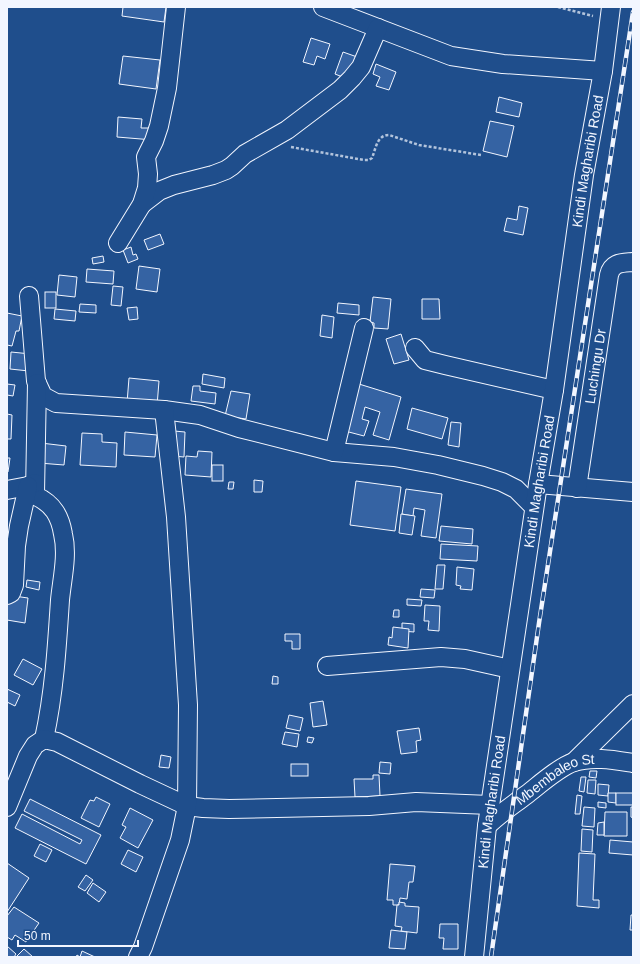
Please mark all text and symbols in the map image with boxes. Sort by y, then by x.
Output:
street label: Kindi Magharibi Road [569,94,606,228]
street label: Luchingu Dr [582,327,609,405]
street label: Kindi Magharibi Road [521,414,558,549]
street label: Kindi Magharibi Road [475,734,508,869]
street label: Mbembaleo St [512,751,595,808]
scale bar [18,922,138,948]
text: 50 m [24,929,51,943]

